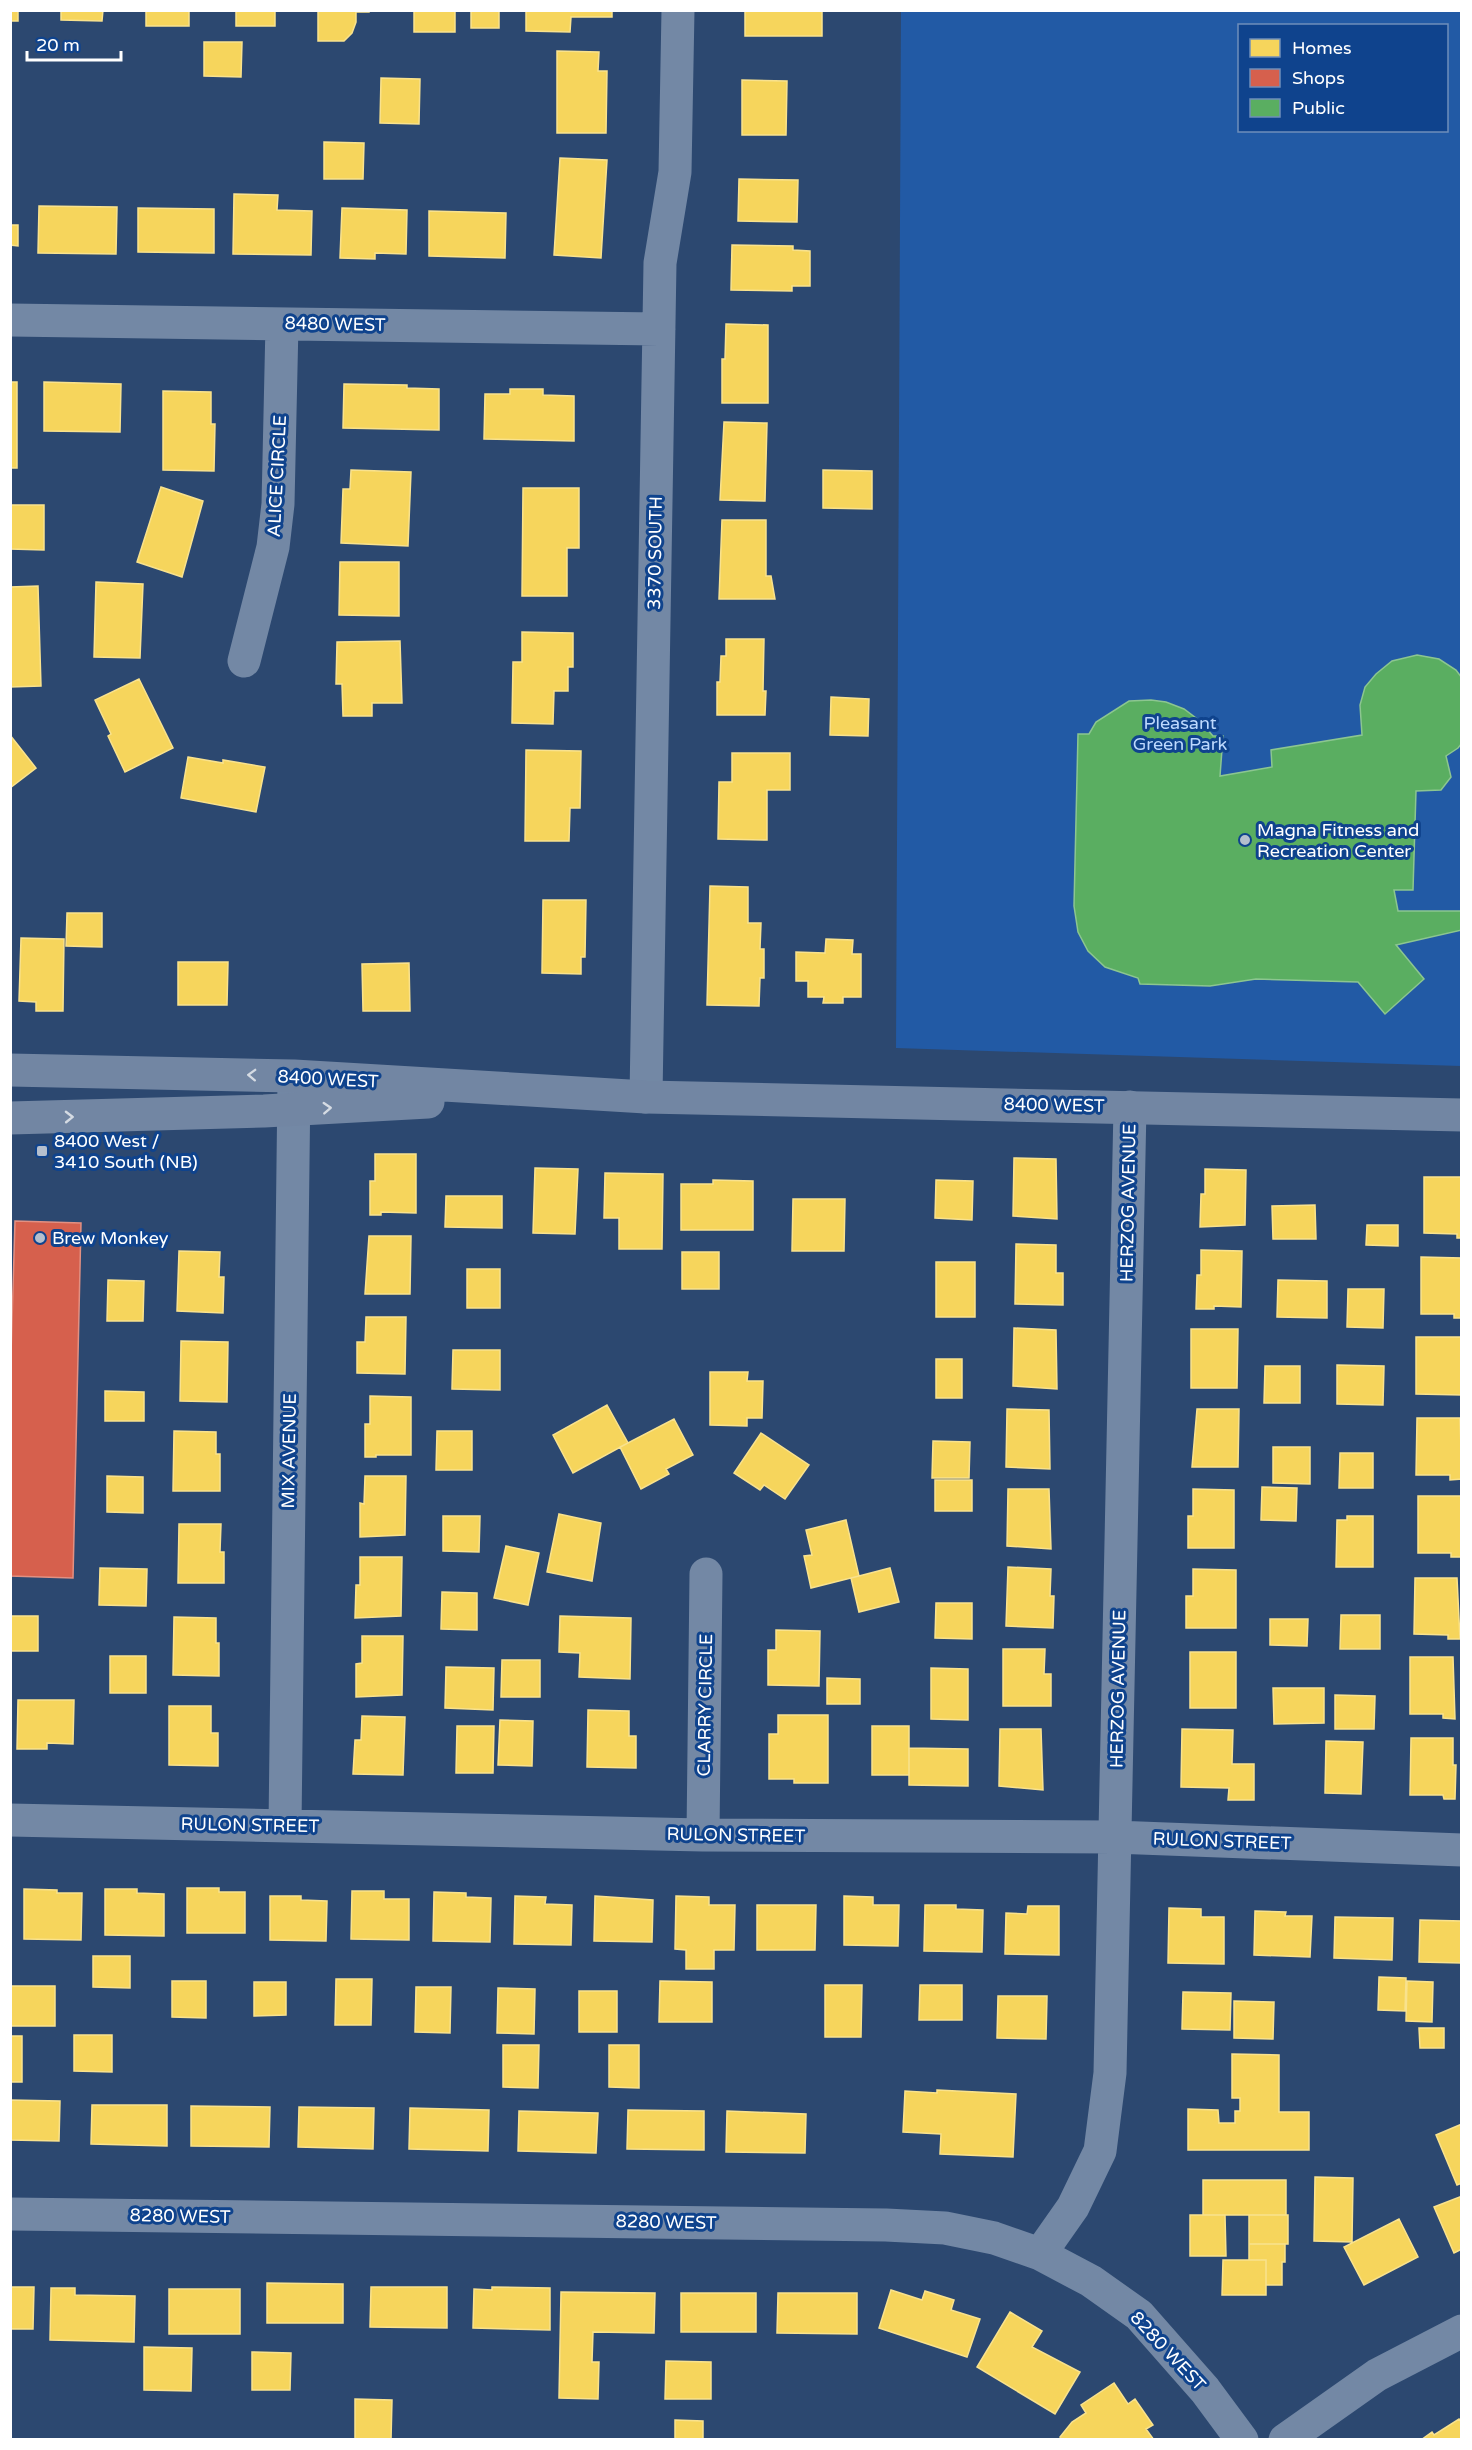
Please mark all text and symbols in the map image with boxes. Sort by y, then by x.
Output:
scale bar [27,24,122,62]
legend [1238,24,1448,132]
text: 20 m [36,34,80,56]
text: Homes [1292,37,1352,59]
text: Shops [1292,67,1345,89]
text: Public [1292,97,1345,119]
street label: 8480 WEST [284,312,386,336]
street label: ALICE CIRCLE [263,414,291,538]
street label: 3370 SOUTH [643,496,667,610]
park label: Pleasant Green Park [1133,712,1228,755]
place label: Magna Fitness and Recreation Center [1257,819,1419,862]
marker: Magna Fitness and Recreation Center [1238,833,1252,847]
street label: 8400 WEST [277,1065,379,1093]
one-way arrow [247,1069,256,1081]
street label: 8400 WEST [1003,1093,1105,1117]
one-way arrow [322,1101,331,1114]
one-way arrow [64,1111,73,1123]
street label: HERZOG AVENUE [1116,1124,1140,1282]
place label: 8400 West / 3410 South (NB) [54,1130,198,1173]
marker: 8400 West / 3410 South (NB) [35,1144,49,1158]
place label: Brew Monkey [52,1227,169,1249]
marker: Brew Monkey [33,1231,47,1245]
street label: MIX AVENUE [277,1393,301,1509]
street label: HERZOG AVENUE [1106,1610,1130,1768]
street label: CLARRY CIRCLE [693,1634,717,1776]
street label: RULON STREET [180,1813,320,1837]
street label: RULON STREET [666,1823,806,1847]
street label: RULON STREET [1152,1828,1292,1854]
street label: 8280 WEST [129,2204,231,2228]
street label: 8280 WEST [615,2210,717,2234]
street label: 8280 WEST [1126,2307,1210,2395]

